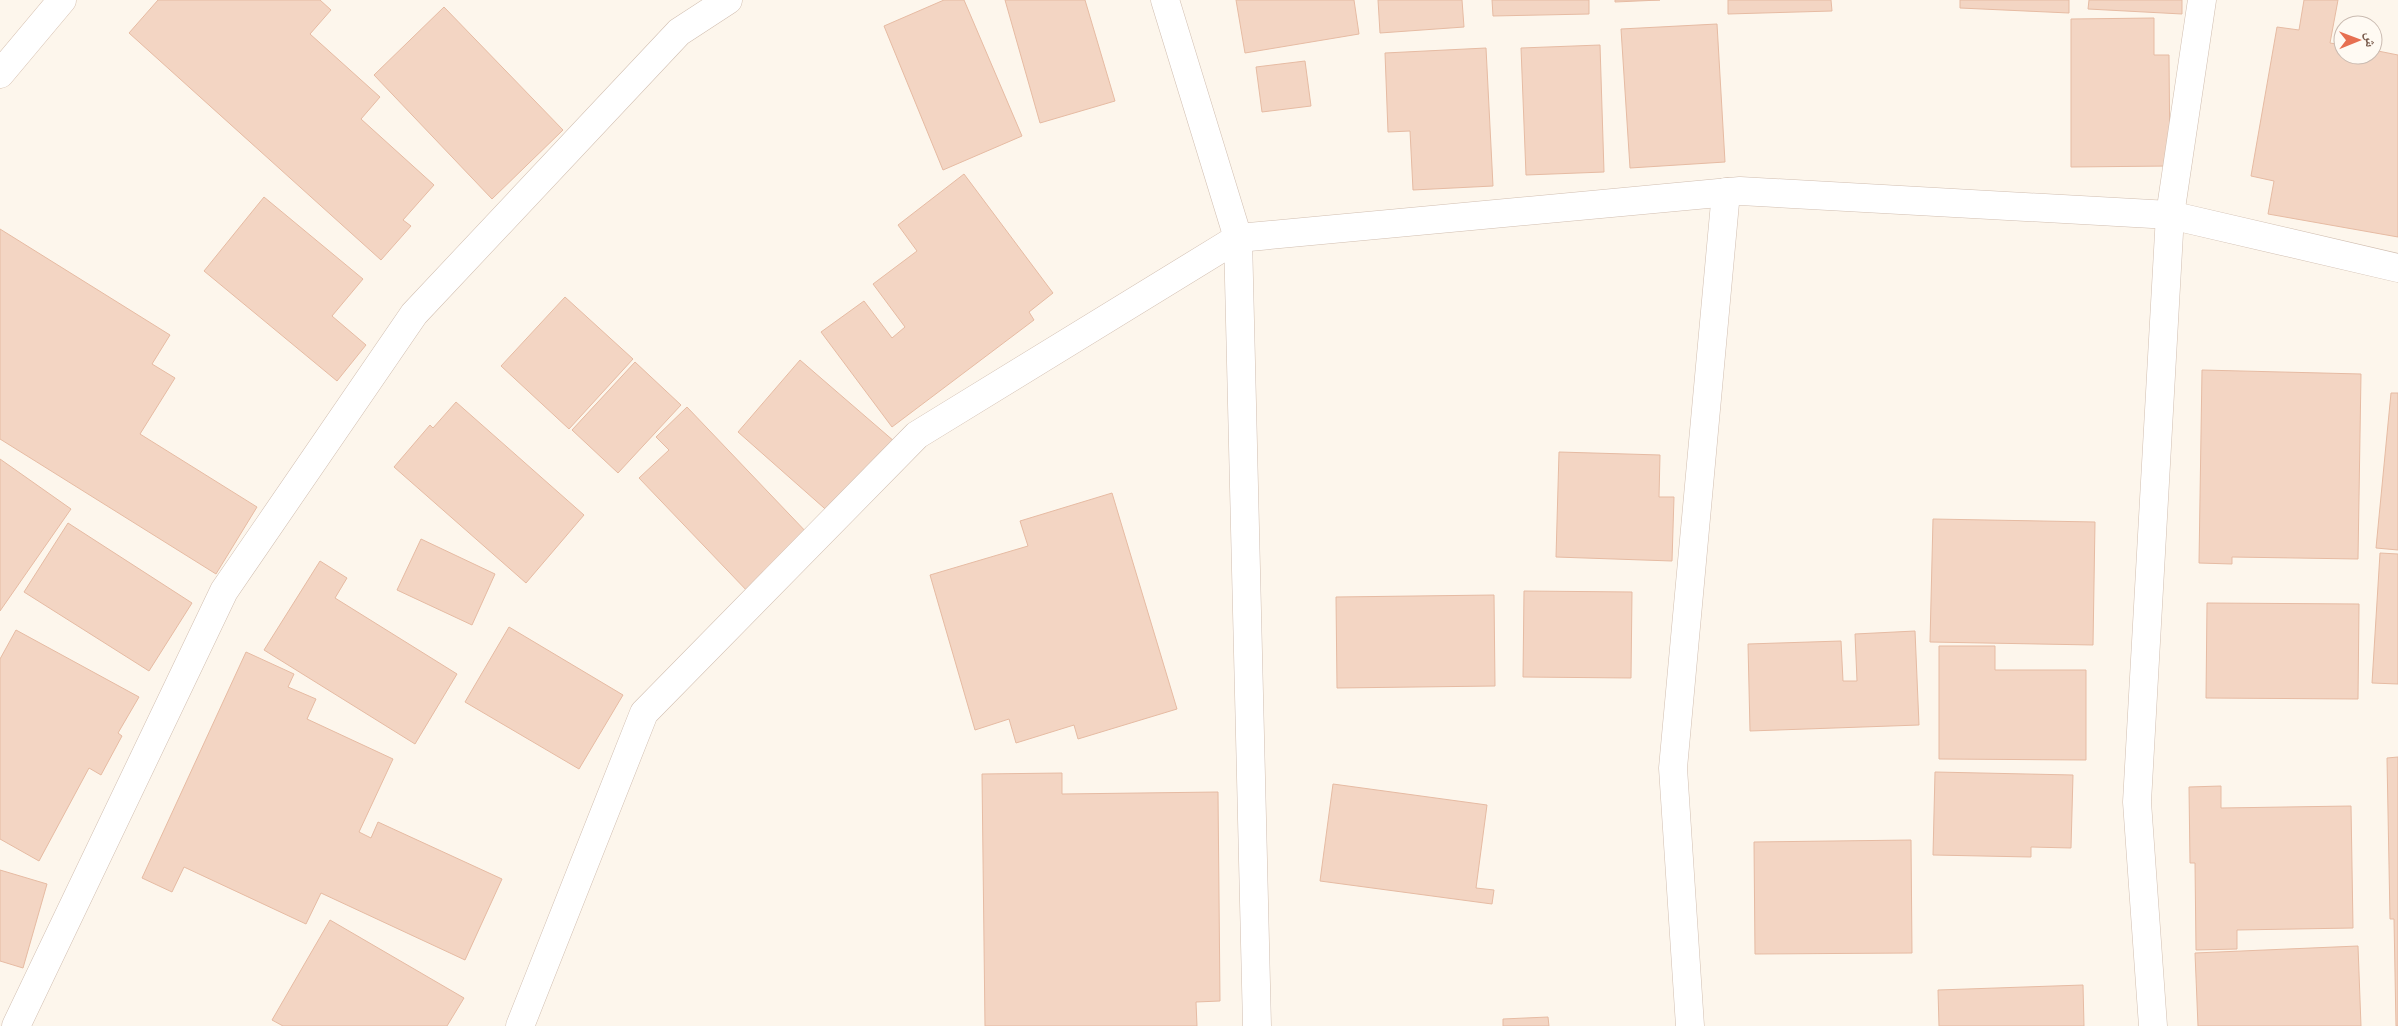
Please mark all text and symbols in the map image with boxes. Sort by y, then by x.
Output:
north arrow [2333,15,2383,65]
text: ش [2362,32,2379,47]

